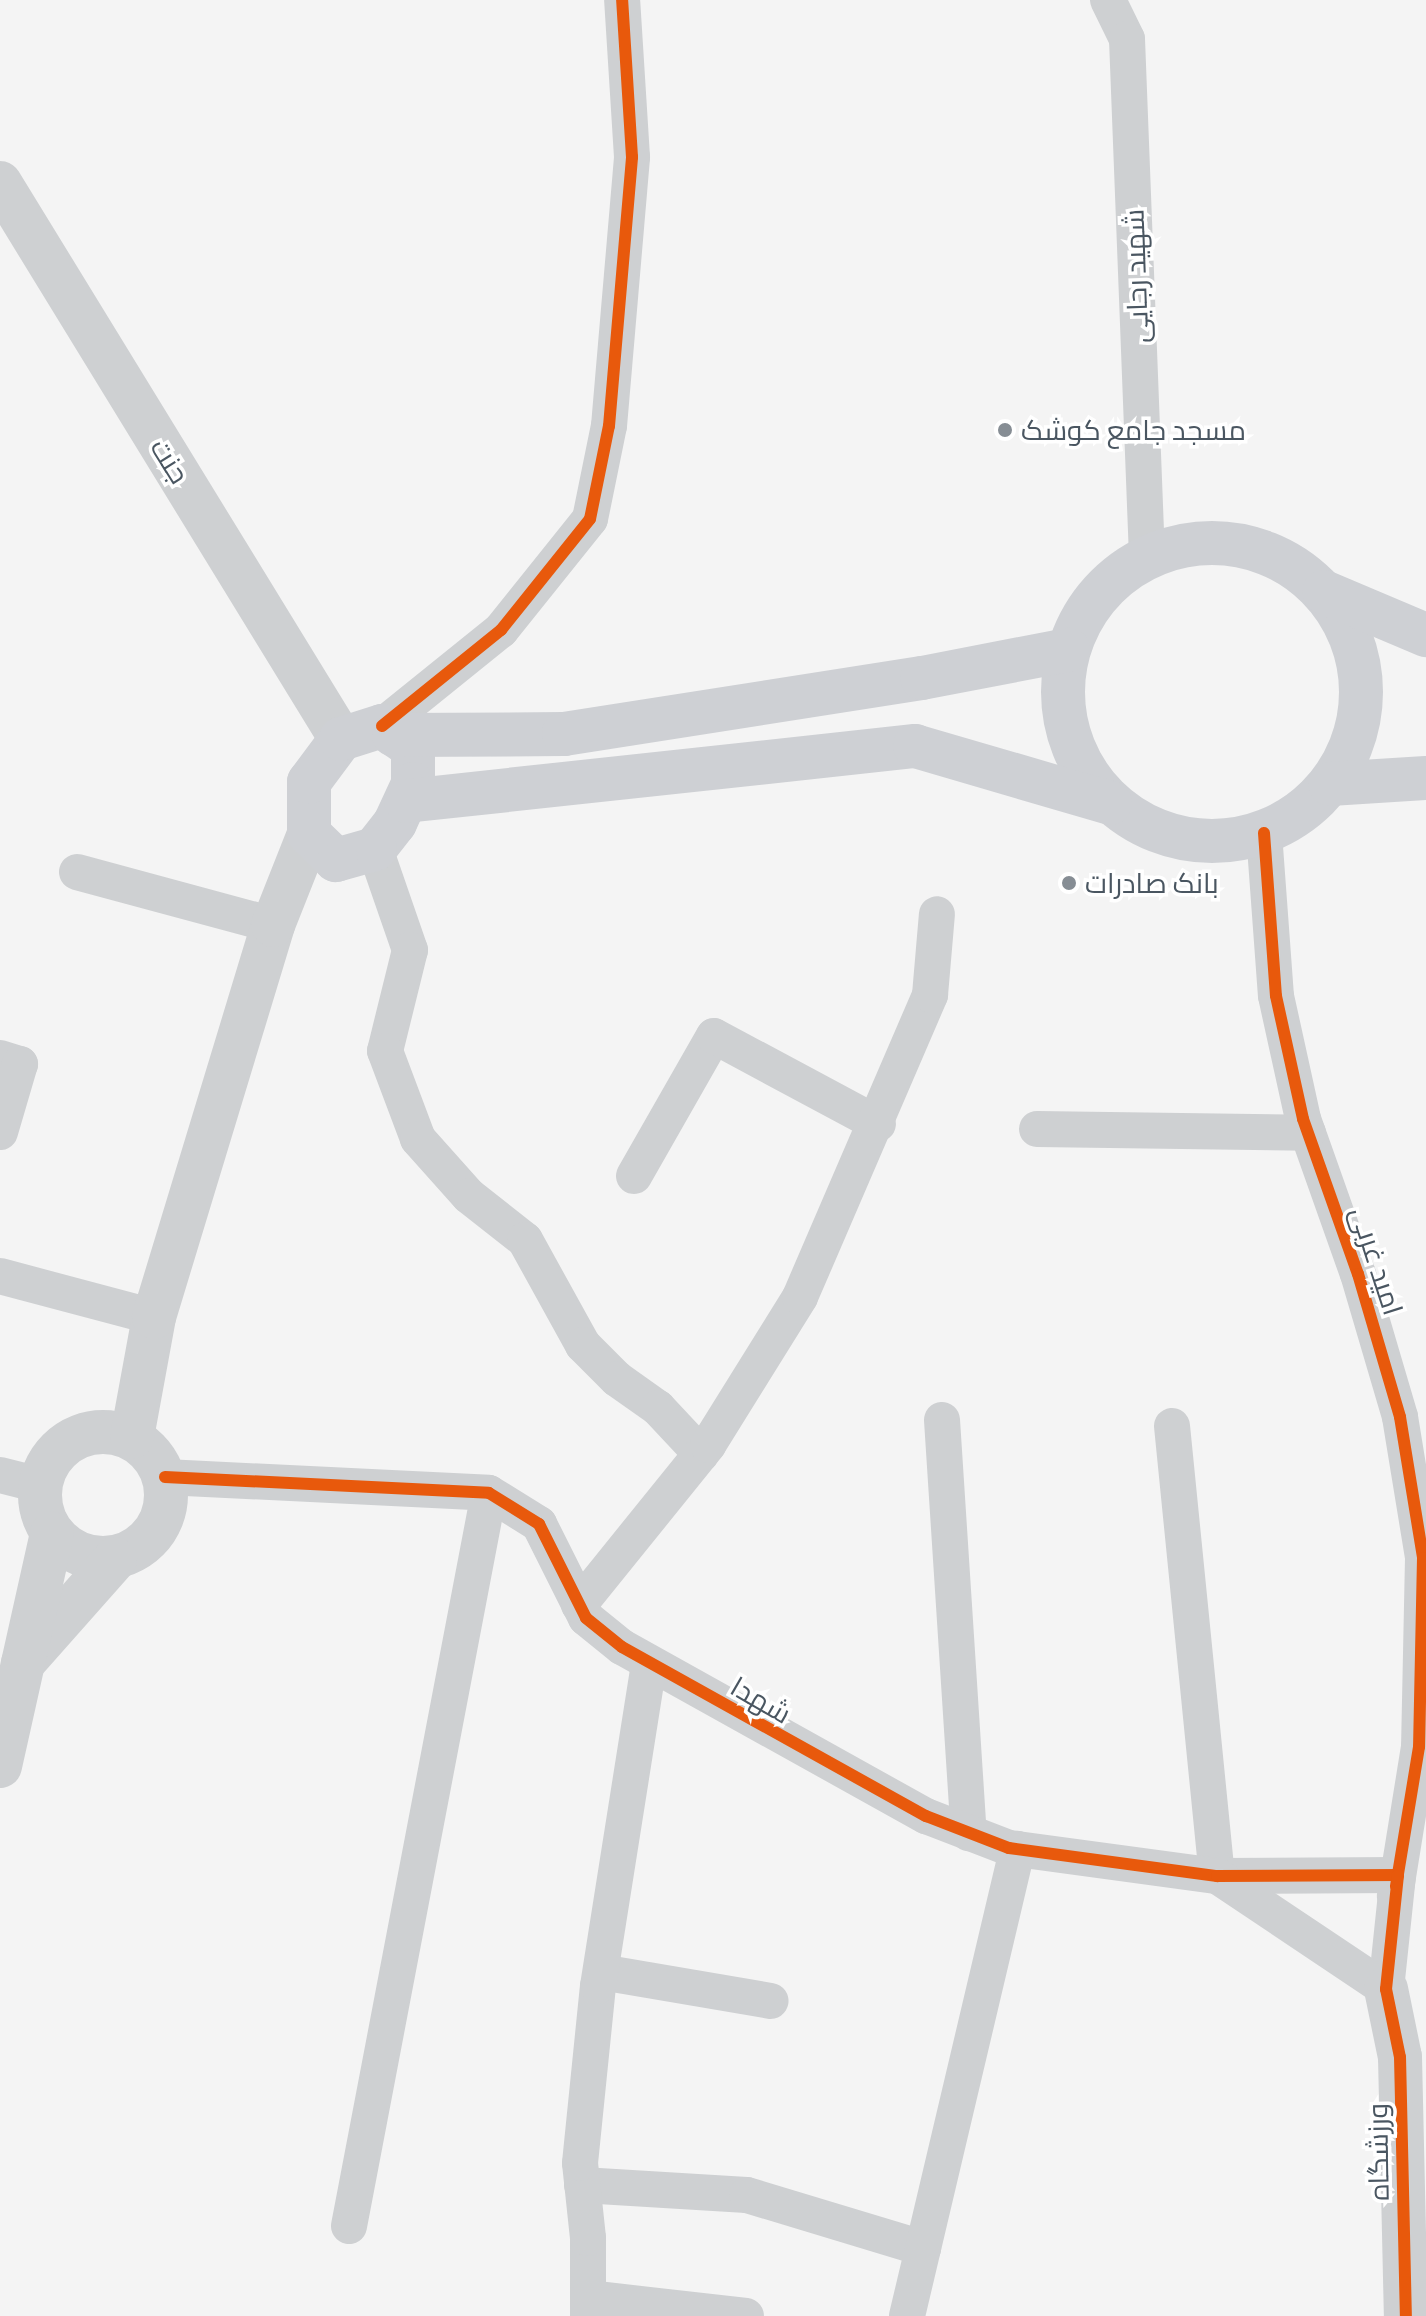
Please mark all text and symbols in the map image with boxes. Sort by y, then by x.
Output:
street label: شهید رجایی [1117,208,1155,344]
place label: مسجد جامع کوشک [1021,413,1246,447]
marker: مسجد جامع کوشک [996,421,1014,439]
street label: جنت [143,432,197,490]
place label: بانک صادرات [1085,866,1219,900]
marker: بانک صادرات [1060,874,1078,892]
street label: امید غربی [1344,1203,1410,1319]
street label: شهدا [725,1669,797,1731]
street label: ورزشگاه [1360,2103,1396,2201]

